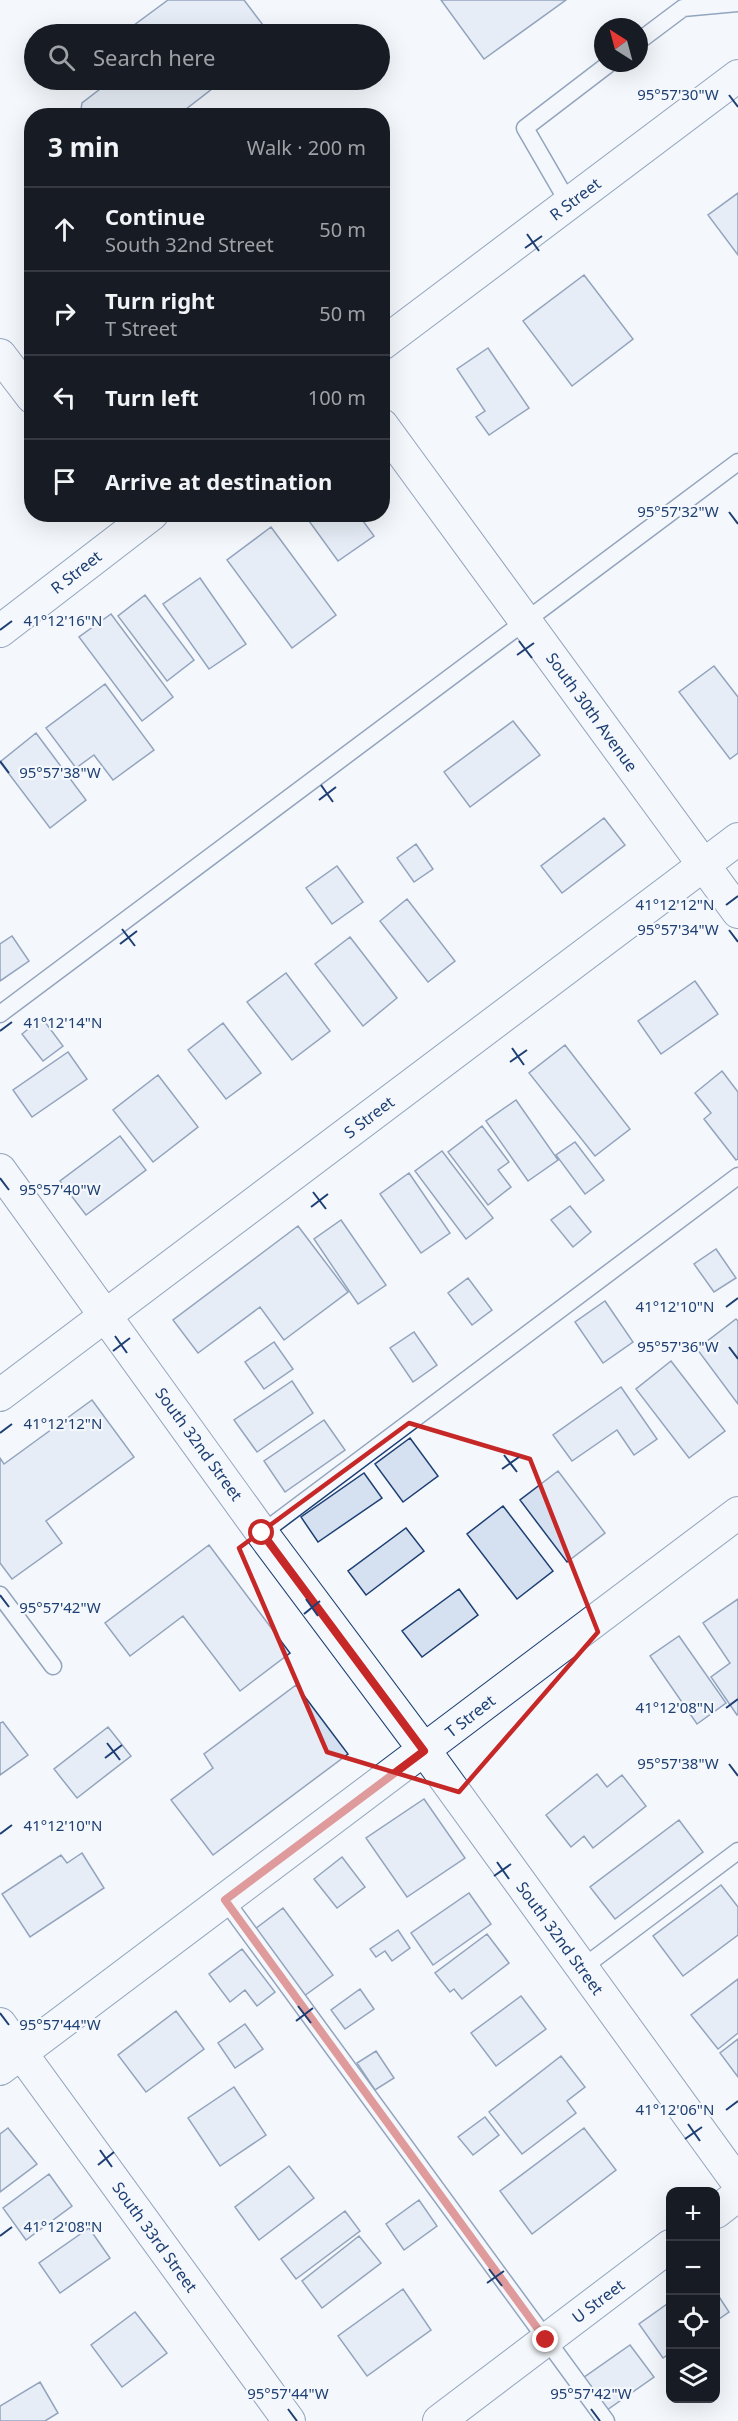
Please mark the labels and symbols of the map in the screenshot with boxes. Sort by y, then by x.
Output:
north arrow [594,18,648,72]
text: 95°57'30"W [637,84,719,104]
street label: R Street [545,172,605,225]
text: 95°57'32"W [637,501,719,521]
street label: R Street [46,545,106,599]
text: 41°12'16"N [24,610,102,630]
street label: South 30th Avenue [541,648,643,776]
text: 95°57'38"W [19,762,101,782]
text: 41°12'12"N [636,894,714,914]
text: 95°57'34"W [637,919,719,939]
text: 41°12'14"N [24,1012,102,1032]
street label: S Street [339,1091,399,1143]
text: 95°57'40"W [19,1179,101,1199]
text: 41°12'10"N [636,1296,714,1316]
text: 95°57'36"W [637,1336,719,1356]
street label: South 32nd Street [150,1383,248,1505]
text: 41°12'12"N [24,1413,102,1433]
route start [248,1519,274,1545]
text: 95°57'42"W [19,1597,101,1617]
street label: T Street [440,1689,500,1742]
text: 41°12'08"N [636,1697,714,1717]
text: 95°57'38"W [637,1753,719,1773]
text: 41°12'10"N [24,1815,102,1835]
street label: South 32nd Street [511,1877,609,1999]
text: 95°57'44"W [19,2014,101,2034]
text: 41°12'06"N [636,2099,714,2119]
street label: South 33rd Street [107,2177,203,2297]
text: 41°12'08"N [24,2216,102,2236]
street label: U Street [567,2274,629,2328]
route end [532,2326,558,2352]
text: 95°57'44"W [247,2383,329,2403]
text: 95°57'42"W [550,2383,632,2403]

